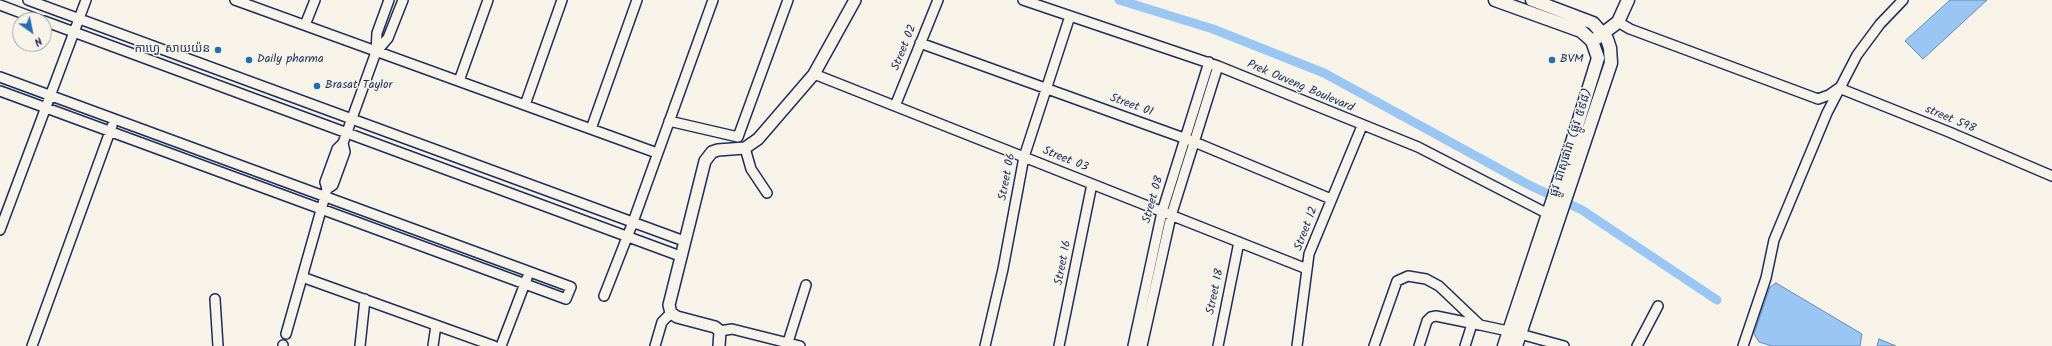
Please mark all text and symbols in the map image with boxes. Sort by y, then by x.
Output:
north arrow [12,12,52,52]
street label: Street 02 [889,23,921,73]
text: N [30,32,46,51]
place label: កាហ្វេ សាយយ៉ន [134,43,210,57]
marker: កាហ្វេ សាយយ៉ន [213,45,223,55]
place label: Daily pharma [257,53,324,67]
place label: BVM [1560,53,1583,67]
marker: Daily pharma [244,55,254,65]
marker: BVM [1547,55,1557,65]
street label: Prek Ouveng Boulevard [1244,58,1356,116]
place label: Brasat Taylor [325,79,392,93]
marker: Brasat Taylor [312,81,322,91]
street label: ផ្លូវ ជាសុផារ៉ា (ផ្លូវ ៥៩៨) [1548,87,1596,199]
street label: Street 01 [1107,92,1155,120]
street label: street 598 [1923,103,1977,137]
street label: Street 03 [1040,144,1090,176]
street label: Street 06 [996,152,1020,202]
street label: Street 08 [1140,175,1168,225]
street label: Street 12 [1292,205,1322,253]
street label: Street 16 [1053,239,1075,287]
street label: Street 18 [1204,268,1228,316]

